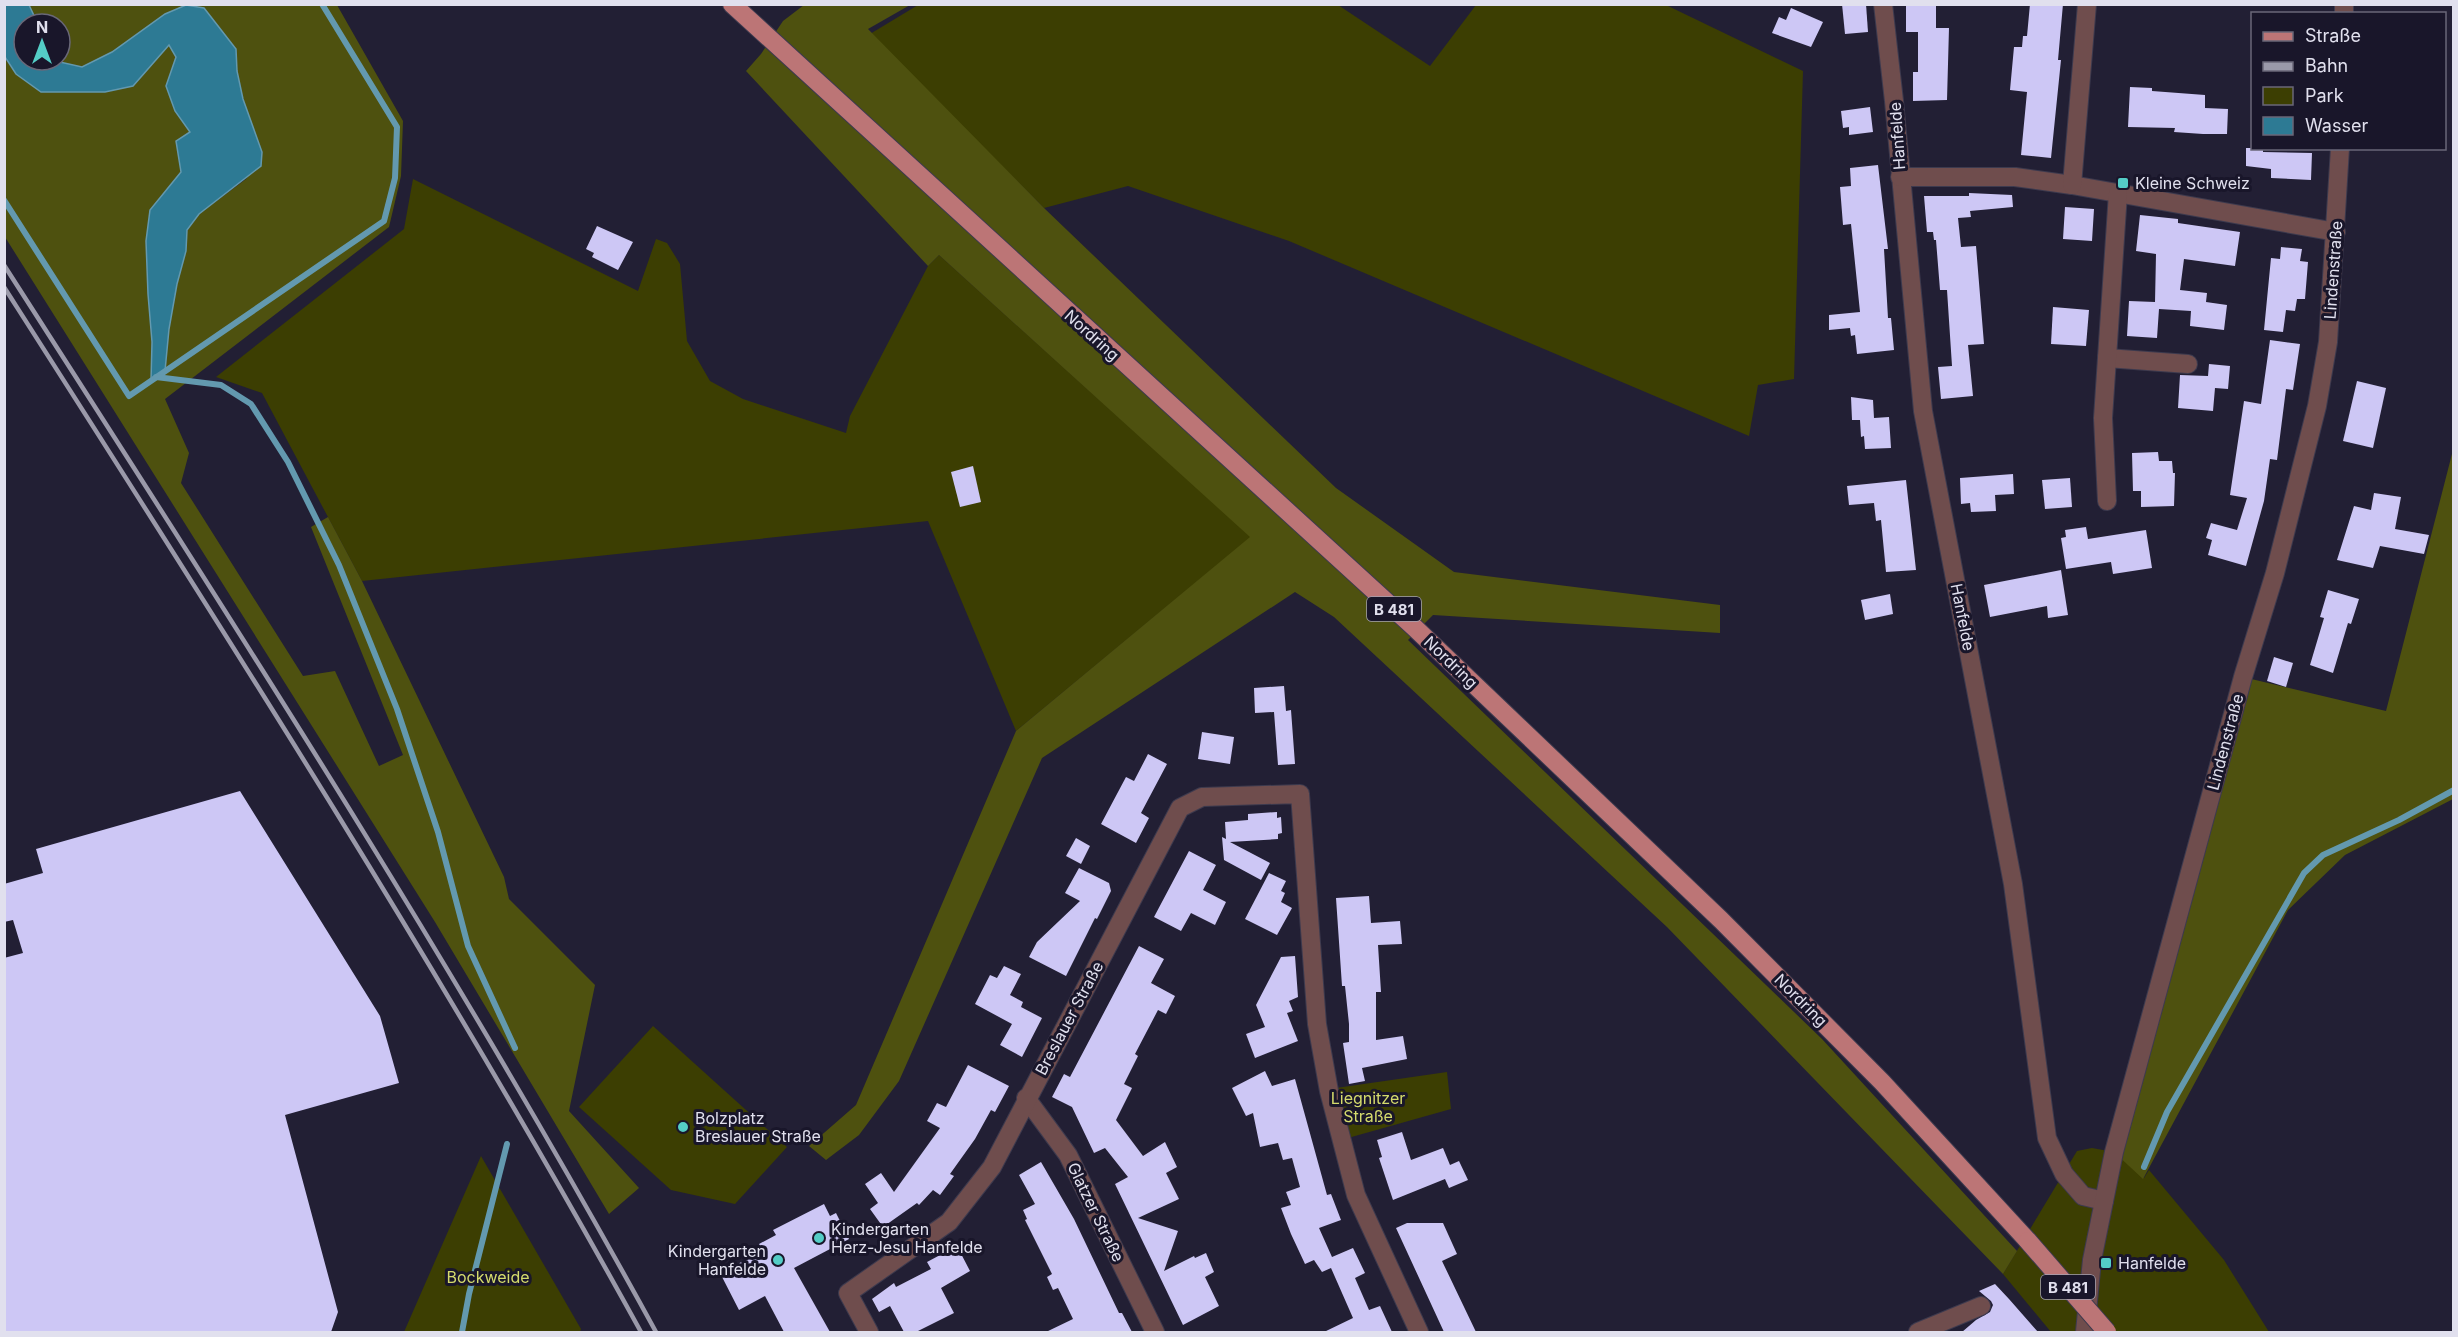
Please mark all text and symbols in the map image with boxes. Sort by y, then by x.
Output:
north arrow [12,12,72,72]
legend [2251,12,2446,150]
text: N [36,17,48,37]
text: Straße [2305,25,2361,46]
text: Bahn [2305,55,2348,76]
text: Park [2305,85,2344,106]
street label: Hanfelde [1885,101,1909,171]
text: Wasser [2305,115,2368,136]
place label: Kleine Schweiz [2135,173,2250,193]
marker: Kleine Schweiz [2116,176,2130,190]
street label: Lindenstraße [2320,220,2346,320]
street label: Nordring [1061,305,1123,365]
street label: Hanfelde [1947,582,1979,652]
road number: B 481 [1367,597,1421,621]
street label: Nordring [1420,632,1482,692]
street label: Lindenstraße [2203,692,2247,792]
street label: Breslauer Straße [1031,958,1107,1078]
street label: Nordring [1770,969,1832,1031]
park label: Liegnitzer Straße [1331,1088,1405,1126]
place label: Bolzplatz Breslauer Straße [695,1108,821,1146]
marker: Bolzplatz Breslauer Straße [676,1120,690,1134]
street label: Glatzer Straße [1063,1159,1129,1265]
place label: Kindergarten Herz-Jesu Hanfelde [831,1219,983,1257]
marker: Kindergarten Herz-Jesu Hanfelde [812,1231,826,1245]
place label: Kindergarten Hanfelde [668,1241,766,1279]
marker: Kindergarten Hanfelde [771,1253,785,1267]
place label: Hanfelde [2118,1253,2186,1273]
marker: Hanfelde [2099,1256,2113,1270]
park label: Bockweide [446,1267,530,1287]
road number: B 481 [2041,1275,2095,1299]

